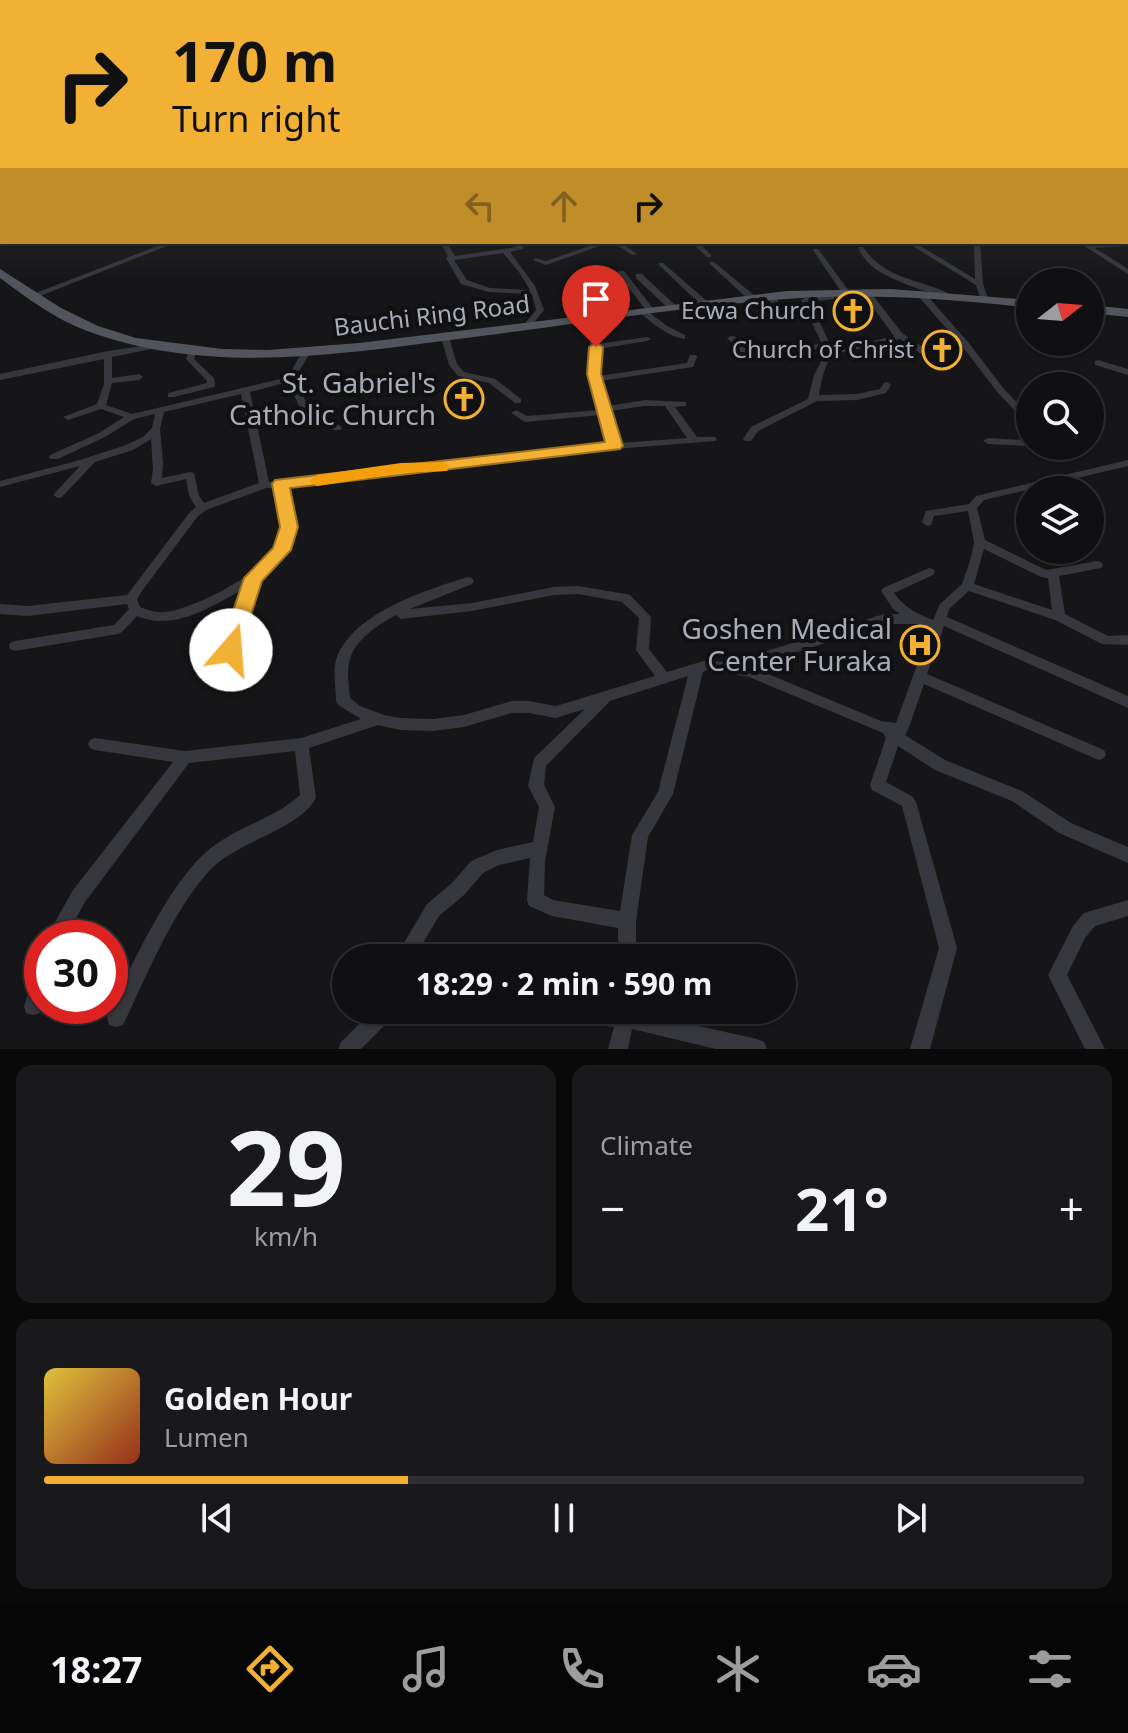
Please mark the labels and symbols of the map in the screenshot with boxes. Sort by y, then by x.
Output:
pin [562,265,630,347]
north arrow [1016,268,1104,356]
street label: Bauchi Ring Road [332,286,532,343]
church icon: Ecwa Church [832,290,874,332]
place label: Ecwa Church [681,293,825,326]
church icon: Church of Christ [921,329,963,371]
place label: Church of Christ [732,332,914,365]
place label: St. Gabriel's Catholic Church [229,363,436,433]
church icon: St. Gabriel's Catholic Church [443,378,485,420]
position arrow [189,608,273,692]
place label: Goshen Medical Center Furaka [682,609,892,679]
hospital icon: Goshen Medical Center Furaka [899,624,941,666]
speed limit sign: 30 [24,920,128,1024]

